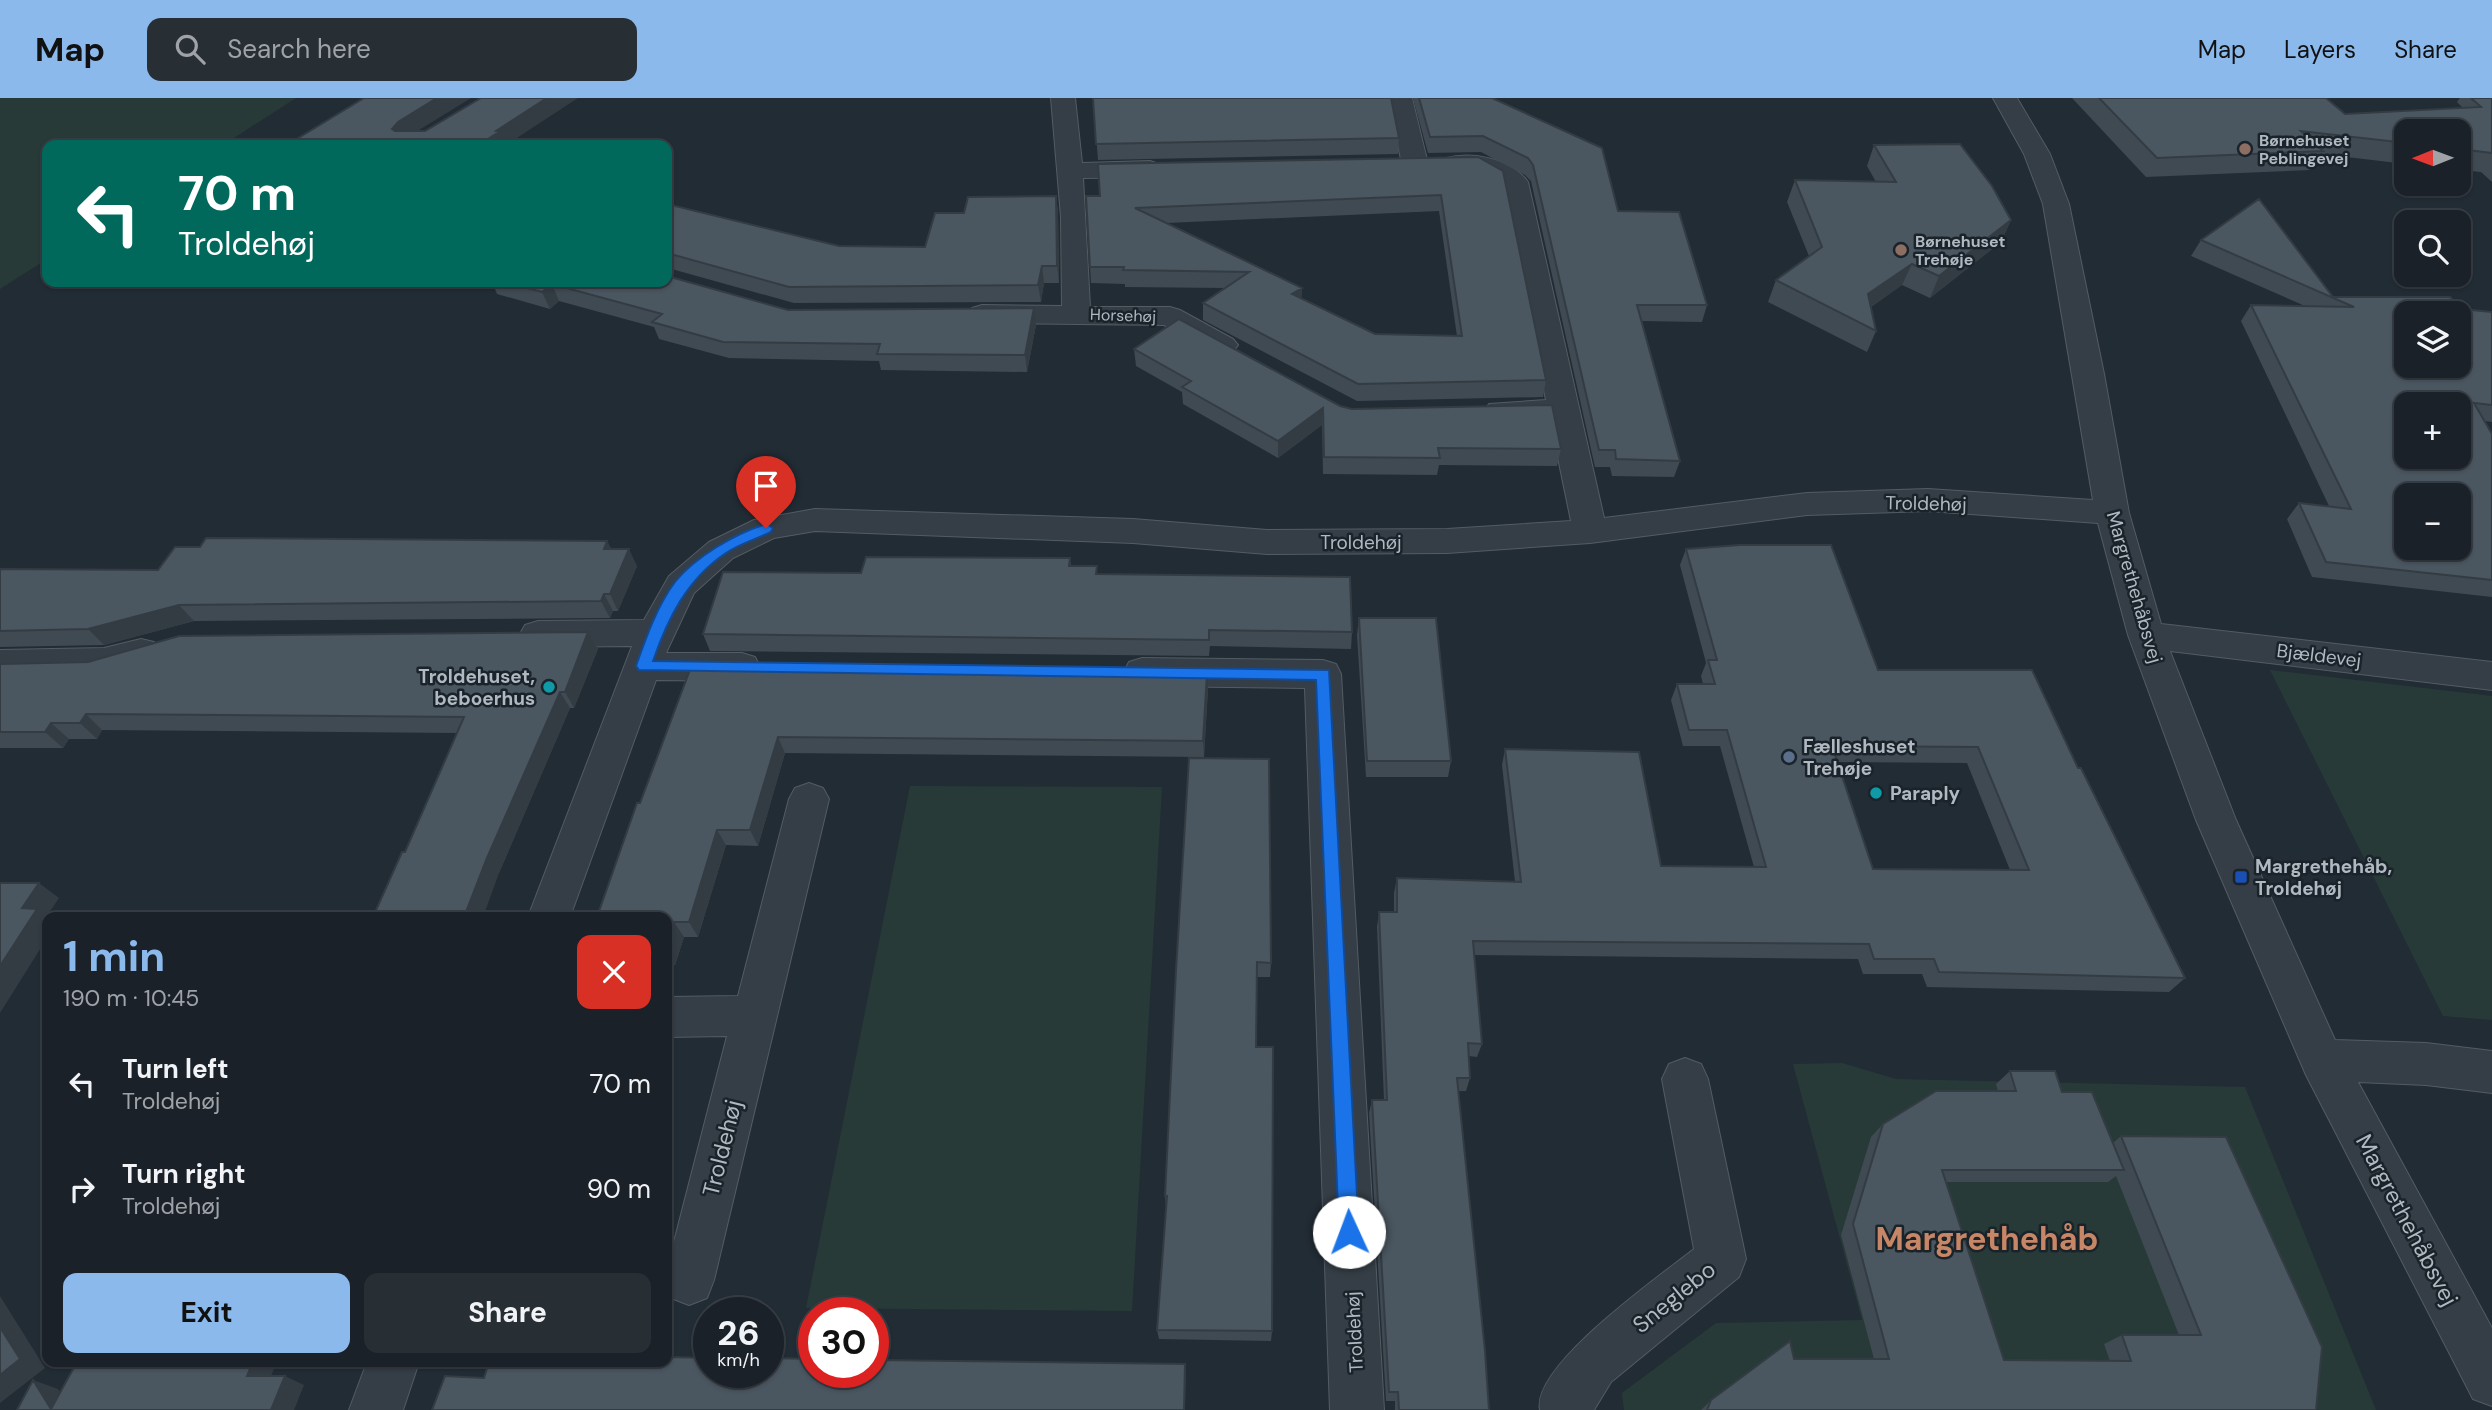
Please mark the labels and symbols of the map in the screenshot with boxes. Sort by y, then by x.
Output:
north arrow [2394,119,2471,196]
place label: Børnehuset Peblingevej [2259,130,2350,169]
marker: Børnehuset Peblingevej [2237,141,2253,157]
place label: Børnehuset Trehøje [1915,231,2006,270]
marker: Børnehuset Trehøje [1893,242,1909,258]
street label: Horsehøj [1090,304,1156,327]
pin [736,456,796,528]
street label: Troldehøj [1885,490,1967,517]
street label: Margrethehåbsvej [2101,508,2168,666]
street label: Troldehøj [1320,530,1402,555]
street label: Bjældevej [2275,638,2363,673]
place label: Troldehuset, beboerhus [418,664,535,711]
marker: Troldehuset, beboerhus [541,679,557,695]
place label: Fælleshuset Trehøje [1803,734,1915,781]
marker: Fælleshuset Trehøje [1781,749,1797,765]
place label: Paraply [1890,781,1961,806]
marker: Paraply [1868,785,1884,801]
place label: Margrethehåb, Troldehøj [2255,854,2392,901]
marker: Margrethehåb, Troldehøj [2233,869,2249,885]
street label: Troldehøj [696,1097,748,1199]
street label: Margrethehåbsvej [2349,1129,2465,1311]
position arrow [1312,1195,1386,1269]
district label: Margrethehåb [1875,1218,2099,1260]
street label: Sneglebo [1626,1254,1722,1340]
street label: Troldehøj [1340,1291,1369,1373]
speed limit sign: 30 [798,1297,889,1388]

